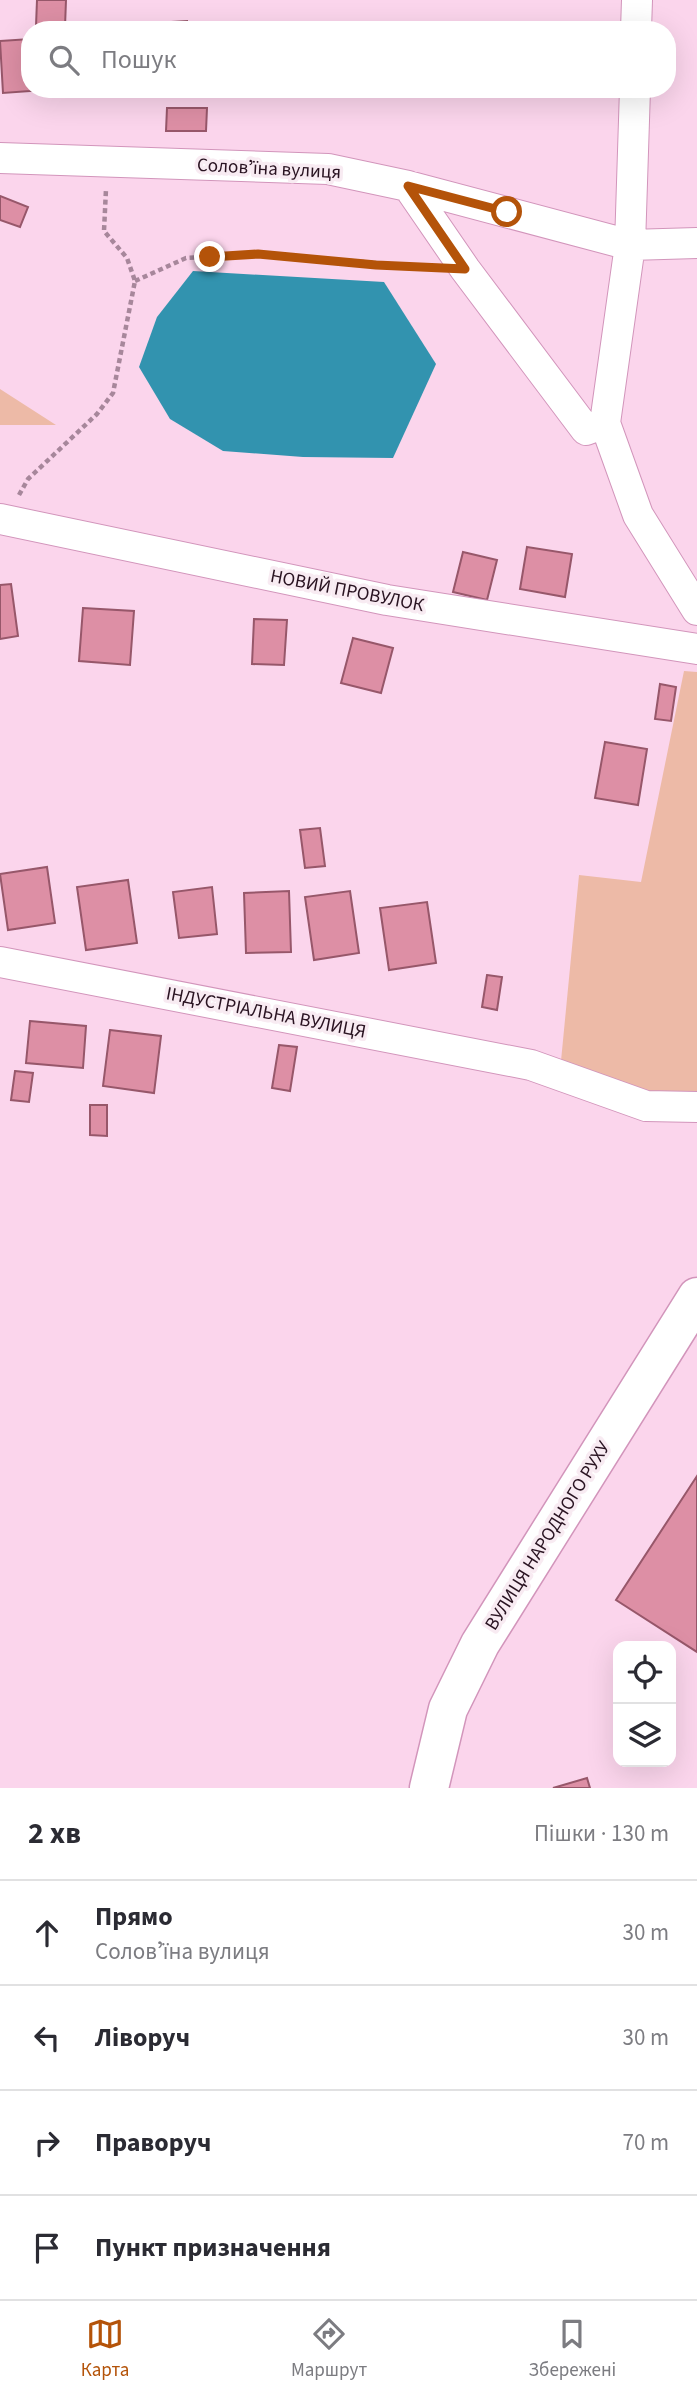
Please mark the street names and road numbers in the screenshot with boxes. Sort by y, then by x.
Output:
street label: Соловʼїна вулиця [196,152,342,186]
street label: НОВИЙ ПРОВУЛОК [268,563,426,619]
street label: ІНДУСТРІАЛЬНА ВУЛИЦЯ [164,980,368,1046]
street label: ВУЛИЦЯ НАРОДНОГО РУХУ [479,1436,617,1636]

